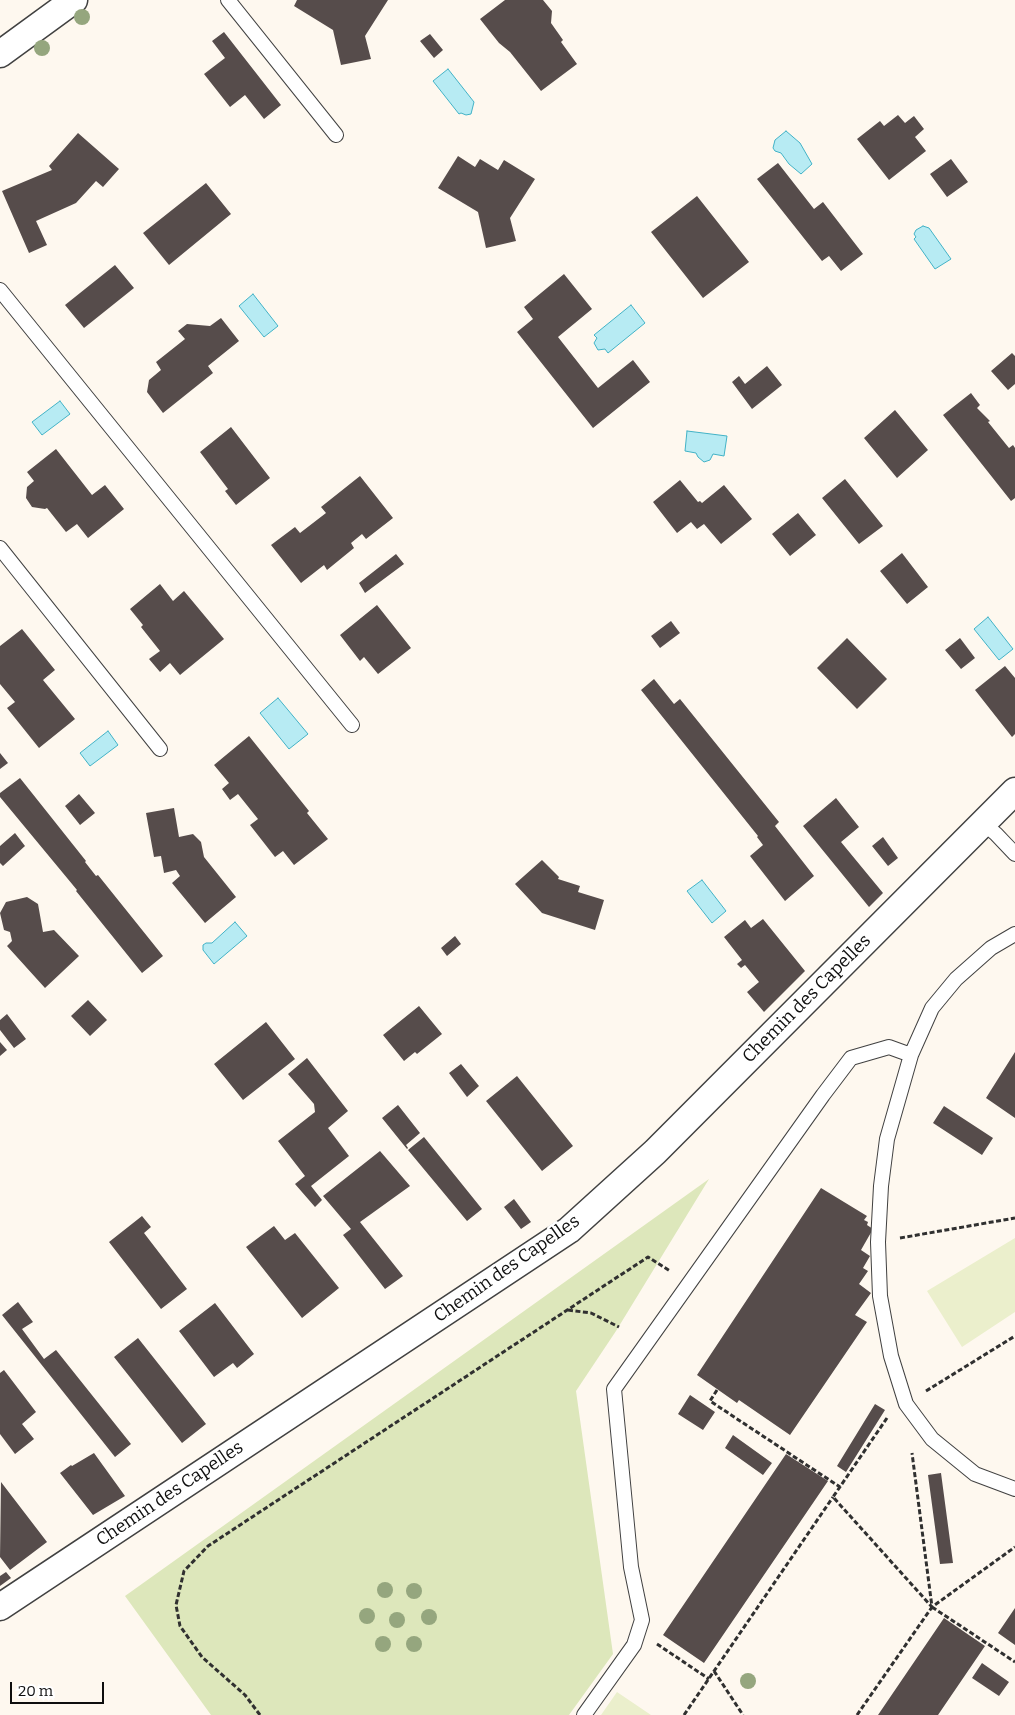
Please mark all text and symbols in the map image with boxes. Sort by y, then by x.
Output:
street label: Chemin des Capelles [738,930,876,1068]
street label: Chemin des Capelles [430,1211,584,1327]
street label: Chemin des Capelles [92,1437,248,1551]
scale bar [12,1672,106,1704]
text: 20 m [18,1682,53,1700]

